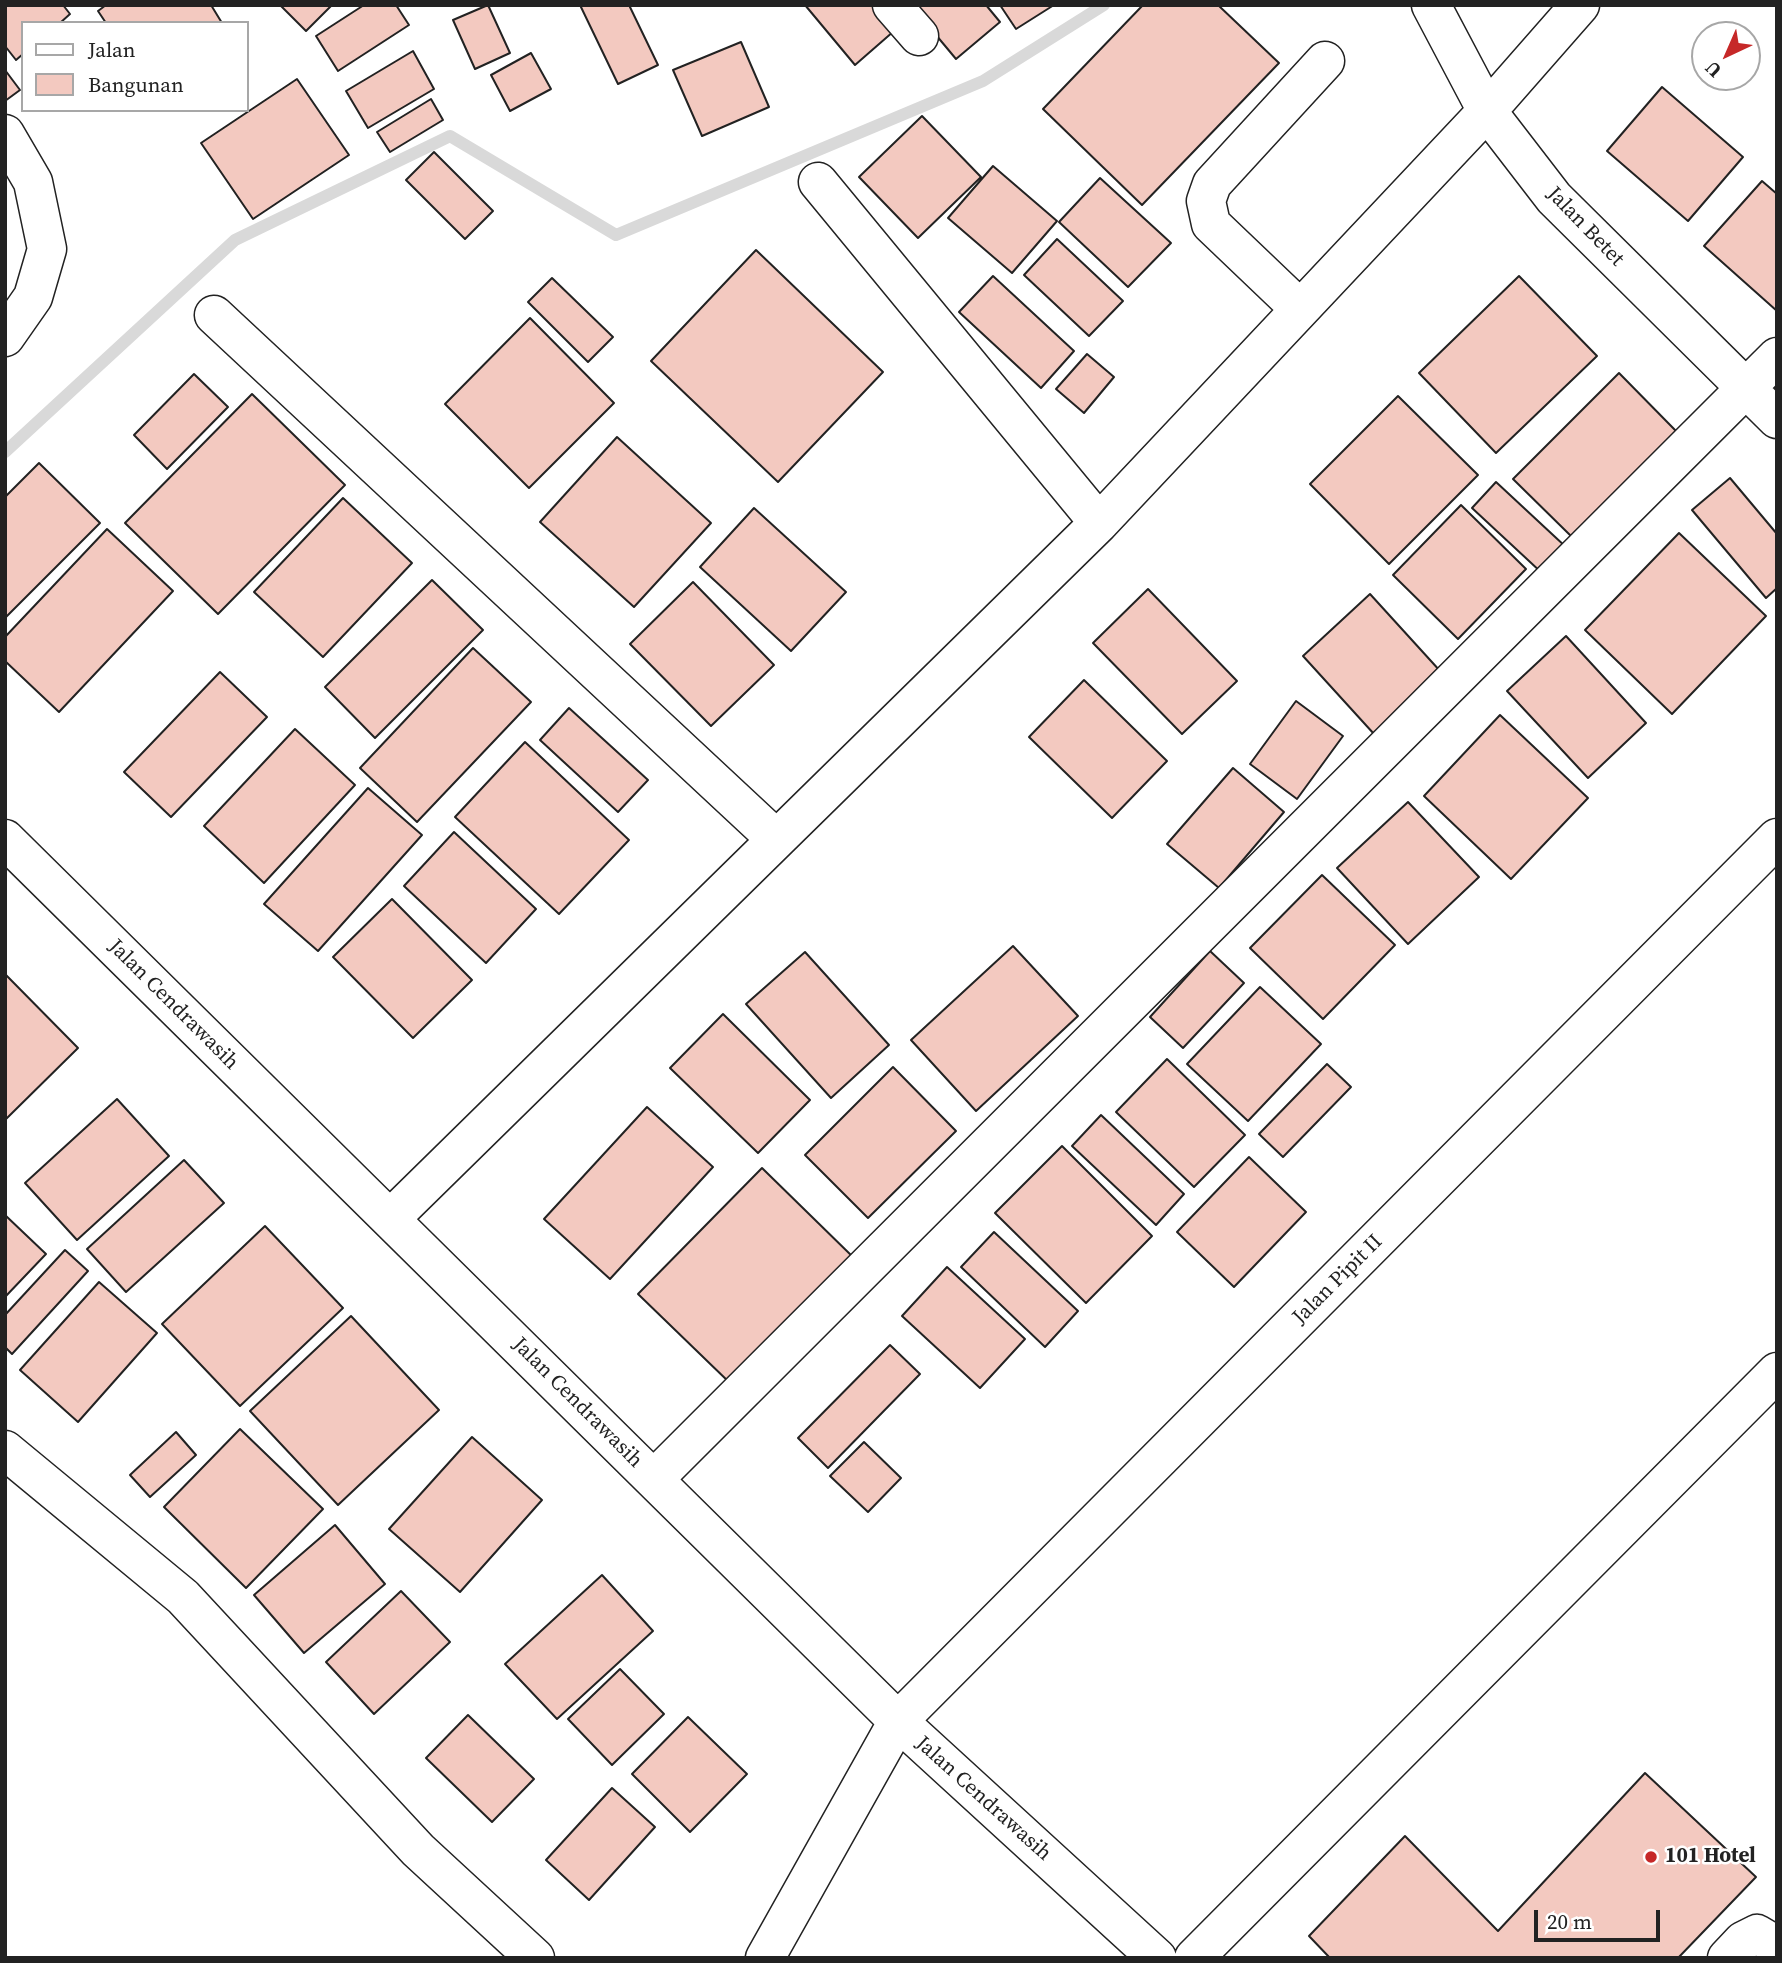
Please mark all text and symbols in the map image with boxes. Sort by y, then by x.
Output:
legend [21,21,248,112]
north arrow [1691,21,1761,91]
text: Jalan [88,35,135,64]
text: U [1699,55,1727,84]
text: Bangunan [88,70,184,99]
street label: Jalan Betet [1541,182,1629,272]
street label: Jalan Cendrawasih [103,935,243,1075]
street label: Jalan Pipit II [1288,1230,1388,1330]
street label: Jalan Cendrawasih [507,1333,647,1473]
street label: Jalan Cendrawasih [910,1731,1056,1867]
place label: 101 Hotel [1665,1844,1756,1870]
marker: 101 Hotel [1643,1849,1659,1865]
scale bar [1537,1896,1663,1940]
text: 20 m [1547,1907,1592,1936]

